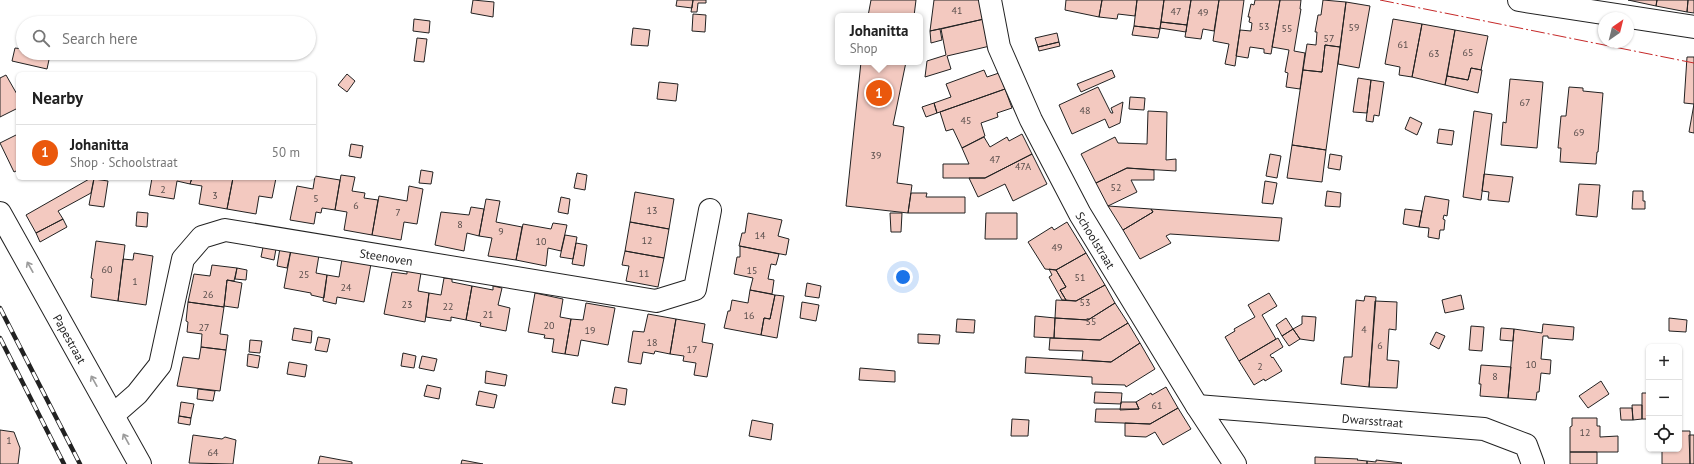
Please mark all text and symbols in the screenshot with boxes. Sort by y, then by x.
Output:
house number: 41 [952,4,962,17]
house number: 47 [1171,5,1181,18]
house number: 49 [1198,6,1208,19]
north arrow [1598,12,1634,48]
popup [835,13,923,65]
search box [16,16,316,60]
house number: 53 [1259,20,1269,33]
text: Johanitta [850,21,908,40]
house number: 59 [1349,21,1359,34]
house number: 55 [1282,22,1292,35]
icon: search [30,27,52,49]
text: Search here [62,29,138,48]
house number: 57 [1324,32,1334,45]
house number: 61 [1398,38,1408,51]
text: Shop [850,40,878,57]
house number: 65 [1463,46,1473,59]
house number: 63 [1429,47,1439,60]
pin: 1 [866,78,892,108]
text: Nearby [32,87,83,109]
house number: 67 [1520,96,1530,109]
house number: 48 [1080,104,1090,117]
house number: 45 [961,114,971,127]
house number: 69 [1574,126,1584,139]
text: Johanitta [70,135,129,154]
text: 1 [41,144,49,161]
text: 50 m [272,144,300,161]
house number: 39 [871,149,881,162]
house number: 47 [990,153,1000,166]
text: Shop · Schoolstraat [70,154,178,171]
house number: 47A [1015,160,1031,173]
house number: 52 [1111,181,1121,194]
house number: 2 [160,183,166,196]
house number: 3 [212,189,218,202]
house number: 5 [313,192,319,205]
house number: 6 [353,199,359,212]
house number: 13 [647,204,657,217]
house number: 7 [395,206,401,219]
street label: Schoolstraat [1073,209,1119,271]
house number: 8 [457,218,463,231]
house number: 9 [498,225,504,238]
house number: 14 [755,229,766,242]
house number: 12 [642,234,652,247]
house number: 10 [536,235,547,248]
house number: 49 [1052,241,1062,254]
street label: Steenoven [359,245,414,268]
one-way arrow [26,261,34,273]
house number: 60 [102,263,113,276]
house number: 15 [747,264,757,277]
house number: 11 [639,267,649,280]
your location [893,267,913,287]
house number: 25 [299,268,309,281]
house number: 51 [1075,271,1085,284]
house number: 1 [132,275,138,288]
house number: 24 [341,281,352,294]
house number: 26 [203,288,213,301]
house number: 53 [1080,296,1090,309]
house number: 23 [402,298,412,311]
house number: 22 [443,300,453,313]
house number: 21 [483,308,493,321]
house number: 16 [744,309,754,322]
street label: Papestraat [50,311,90,366]
house number: 55 [1086,315,1096,328]
house number: 20 [544,319,555,332]
house number: 27 [199,321,209,334]
house number: 4 [1361,323,1367,336]
house number: 19 [585,324,595,337]
house number: 18 [647,336,657,349]
house number: 6 [1377,339,1383,352]
house number: 17 [687,343,697,356]
map controls [1646,344,1682,452]
button: + [1646,344,1682,380]
house number: 10 [1526,358,1537,371]
house number: 2 [1257,360,1263,373]
house number: 8 [1492,370,1498,383]
one-way arrow [89,375,97,387]
button: − [1646,380,1682,416]
house number: 61 [1152,399,1162,412]
street label: Dwarsstraat [1341,410,1403,430]
button: locate [1646,416,1682,452]
house number: 12 [1580,426,1590,439]
house number: 1 [6,434,12,447]
one-way arrow [122,434,130,446]
house number: 64 [208,446,219,459]

